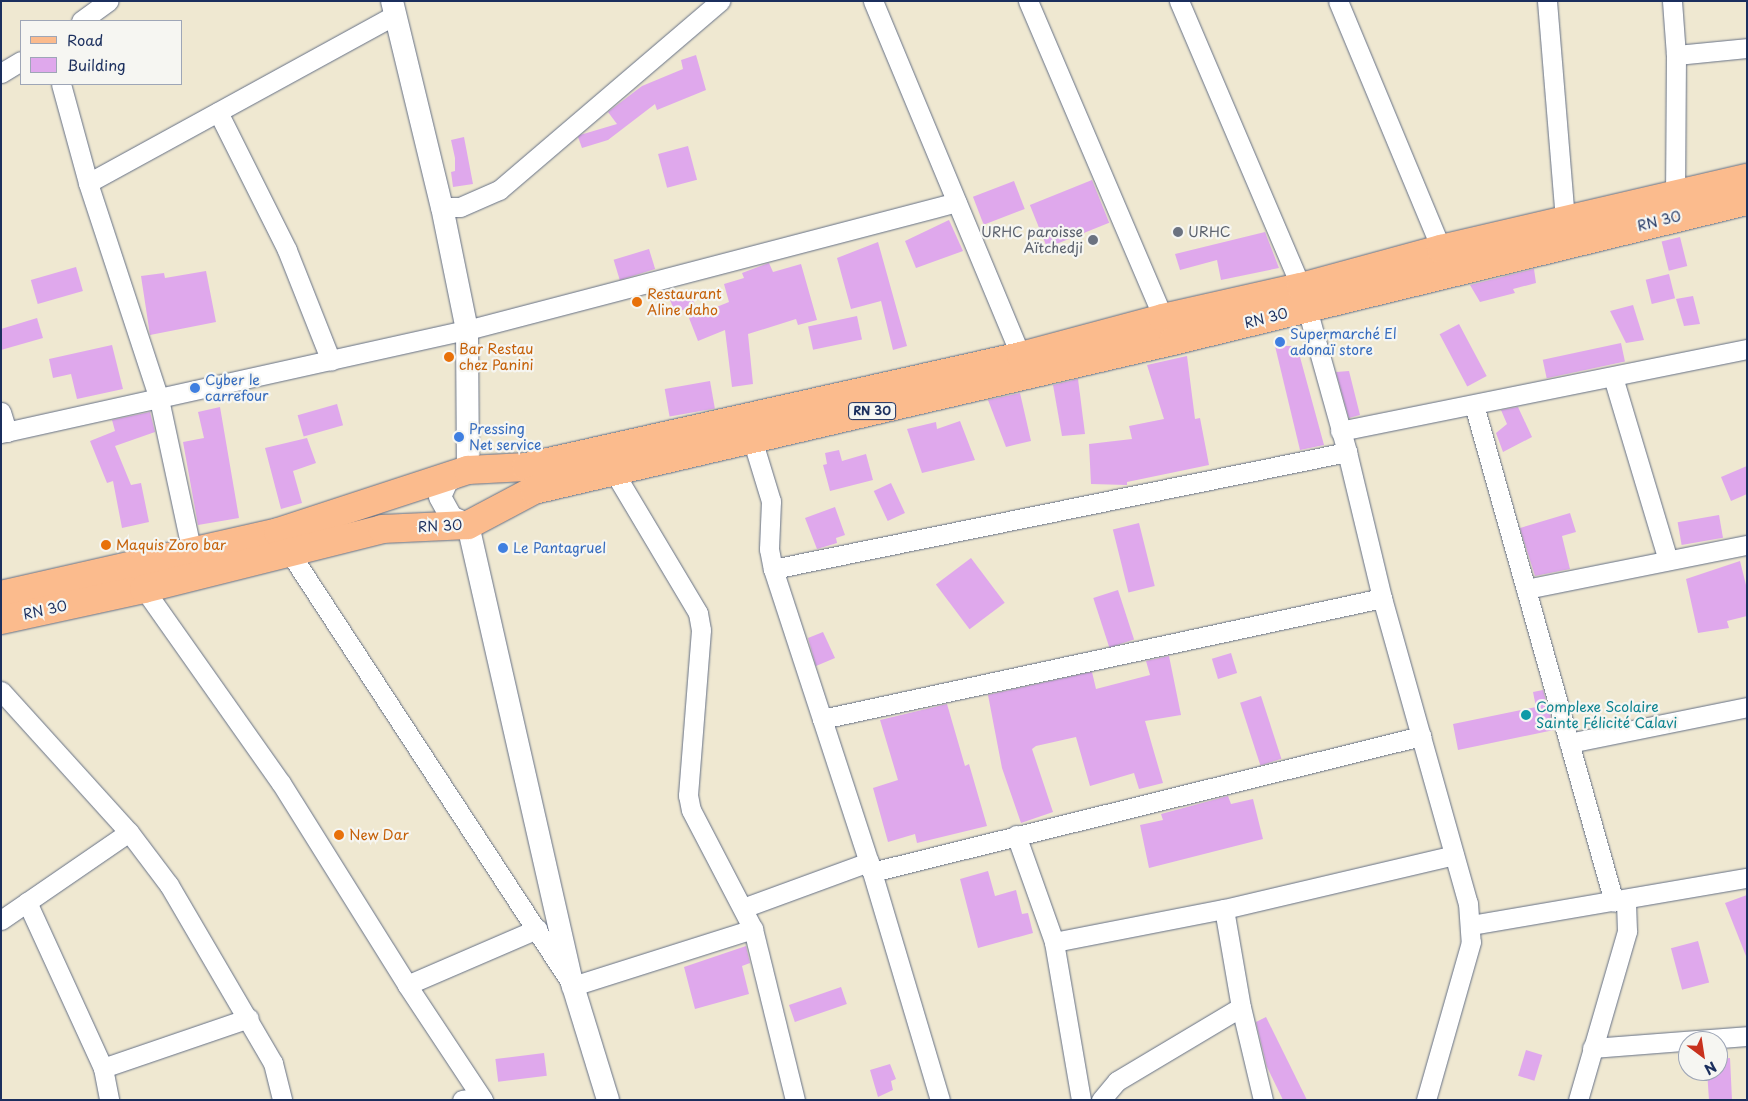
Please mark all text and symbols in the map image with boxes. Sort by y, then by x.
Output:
legend [20,20,182,85]
text: Road [67,28,103,51]
text: Building [67,53,126,76]
street label: RN 30 [1635,207,1683,235]
place label: URHC paroisse Aïtchedji [980,224,1083,256]
place label: URHC [1188,224,1231,240]
marker: URHC [1172,226,1184,238]
marker: URHC paroisse Aïtchedji [1087,234,1099,246]
place label: Restaurant Aline daho [647,286,722,318]
marker: Restaurant Aline daho [631,296,643,308]
street label: RN 30 [1242,304,1290,332]
place label: Supermarché El adonaï store [1290,326,1397,358]
marker: Supermarché El adonaï store [1274,336,1286,348]
place label: Bar Restau chez Panini [459,341,535,374]
marker: Bar Restau chez Panini [443,351,455,363]
place label: Cyber le carrefour [205,372,269,404]
marker: Cyber le carrefour [189,382,201,394]
road number: RN 30 [847,402,897,421]
place label: Pressing Net service [469,421,543,454]
marker: Pressing Net service [453,431,465,443]
street label: RN 30 [417,516,463,536]
place label: Maquis Zoro bar [116,537,227,553]
marker: Maquis Zoro bar [100,539,112,551]
place label: Le Pantagruel [513,540,607,556]
marker: Le Pantagruel [497,542,509,554]
street label: RN 30 [21,597,69,623]
place label: Complexe Scolaire Sainte Félicité Calavi [1536,699,1676,732]
marker: Complexe Scolaire Sainte Félicité Calavi [1520,709,1532,721]
place label: New Dar [349,827,409,843]
marker: New Dar [333,829,345,841]
north arrow [1678,1031,1728,1081]
text: N [1700,1057,1721,1080]

